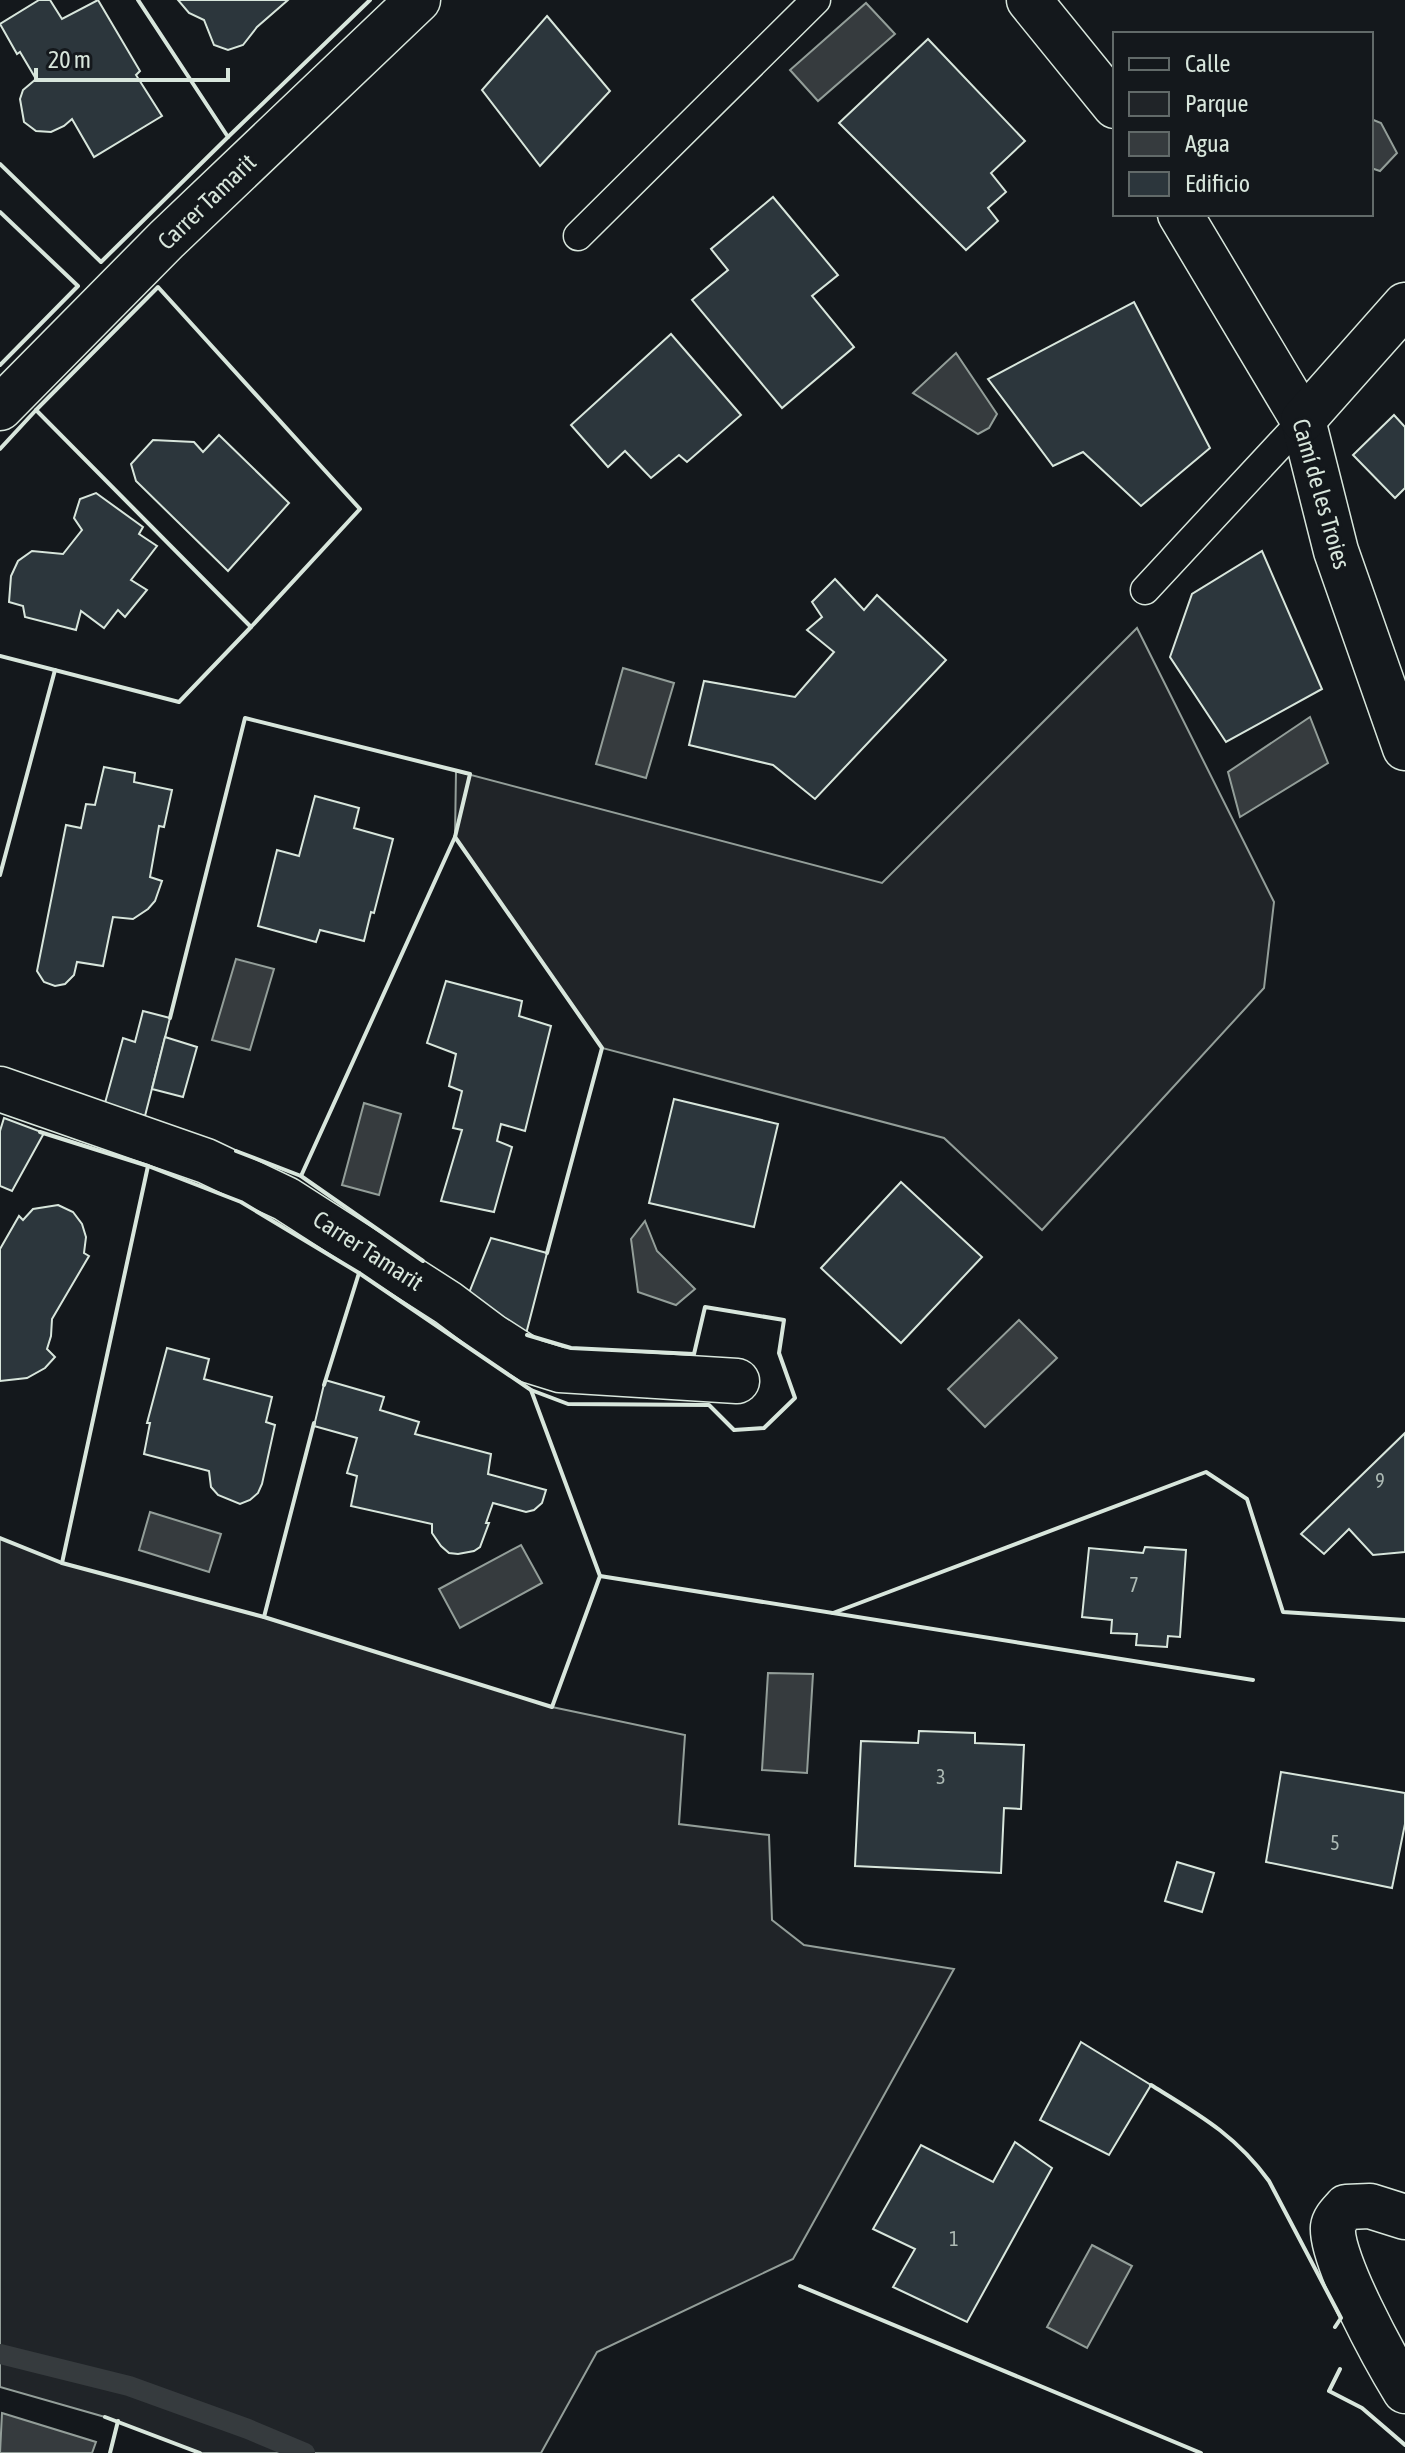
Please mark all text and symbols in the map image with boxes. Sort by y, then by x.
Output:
scale bar [36,32,228,82]
legend [1113,32,1373,216]
text: 20 m [48,46,91,73]
text: Calle [1185,50,1230,77]
text: Parque [1185,90,1248,117]
text: Agua [1185,130,1230,157]
street label: Carrer Tamarit [152,148,261,255]
text: Edificio [1185,170,1250,197]
street label: Camí de les Troies [1287,416,1356,572]
street label: Carrer Tamarit [308,1205,428,1296]
house number: 9 [1375,1469,1385,1492]
house number: 7 [1129,1573,1139,1596]
house number: 3 [936,1765,946,1788]
house number: 5 [1330,1831,1340,1854]
house number: 1 [949,2227,959,2250]

